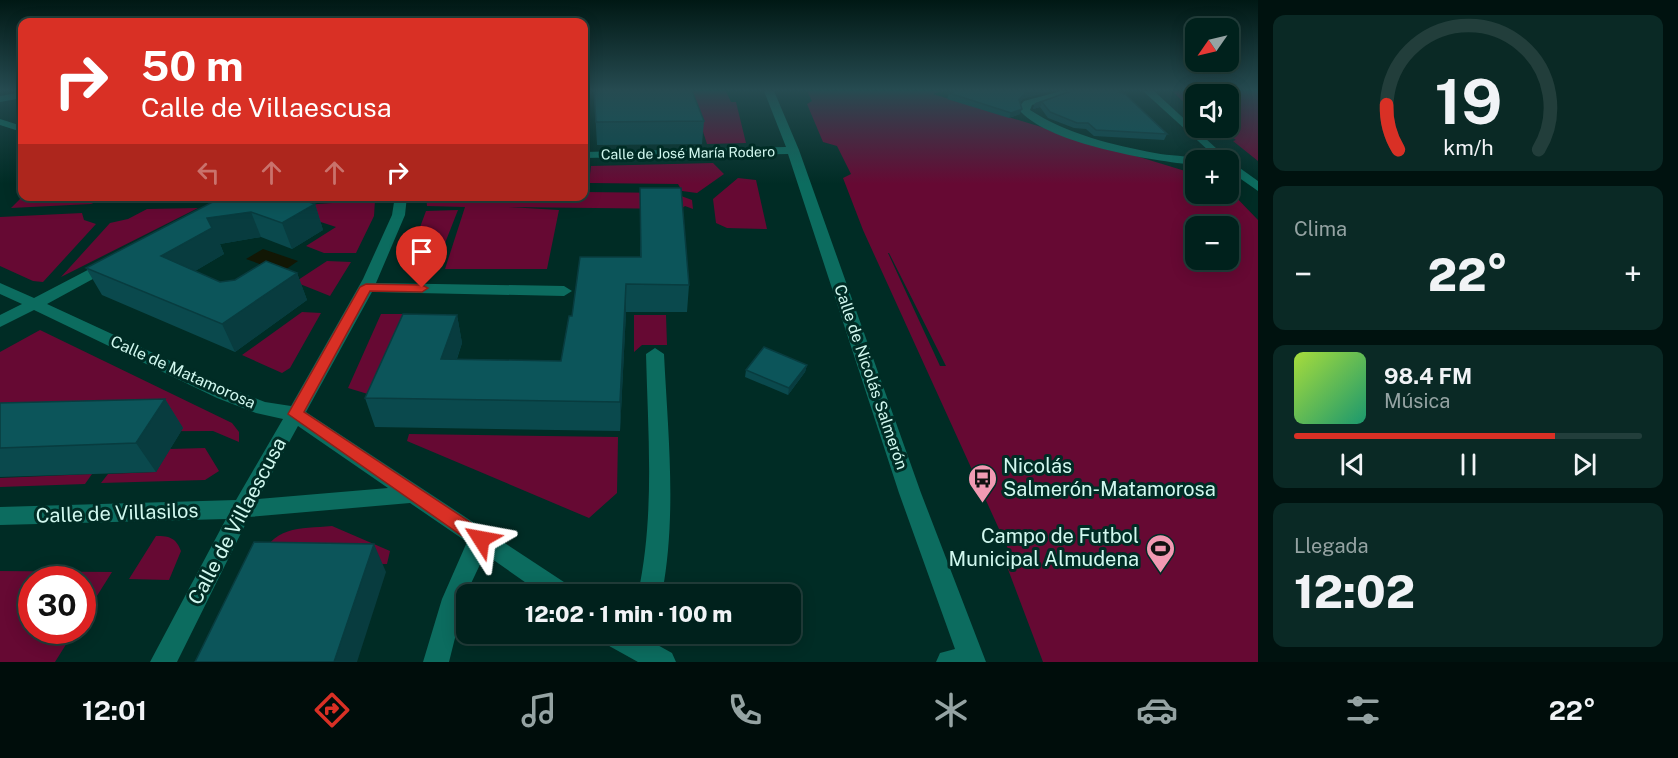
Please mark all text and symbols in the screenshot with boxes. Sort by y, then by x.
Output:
north arrow [1185,18,1239,72]
map controls [1185,18,1239,270]
text: 50 m [141,41,244,90]
icon: right [42,42,120,120]
text: 19 [1434,65,1502,138]
button: sound [1185,84,1239,138]
text: Calle de Villaescusa [141,91,392,123]
text: km/h [1443,135,1493,160]
street label: Calle de José María Rodero [601,143,775,163]
button: + [1185,150,1239,204]
icon: left [192,156,225,189]
icon: ahead [255,156,288,189]
icon: ahead [318,156,351,189]
icon: right [381,156,414,189]
button: − [1185,216,1239,270]
text: Clima [1294,217,1347,241]
pin [396,226,447,288]
icon: arrive [405,235,438,268]
text: 22° [1428,248,1508,301]
text: − [1294,255,1312,293]
text: + [1624,255,1642,293]
street label: Calle de Nicolás Salmerón [830,282,912,472]
street label: Calle de Matamorosa [108,332,258,412]
text: 98.4 FM [1384,363,1472,389]
text: Música [1384,389,1450,413]
street label: Calle de Villaescusa [183,433,291,609]
icon: previous [1336,448,1369,481]
icon: pause [1452,448,1485,481]
icon: next [1568,448,1601,481]
place label: Nicolás Salmerón-Matamorosa [1003,454,1216,501]
bus stop icon: Nicolás Salmerón-Matamorosa [966,462,998,504]
street label: Calle de Villasilos [35,498,199,528]
position arrow [449,507,513,571]
place label: Campo de Futbol Municipal Almudena [949,524,1139,571]
sports icon: Campo de Futbol Municipal Almudena [1144,532,1176,574]
text: Llegada [1294,534,1369,558]
text: 12:02 [1294,565,1415,618]
speed limit sign: 30 [18,566,96,644]
text: 12:02 · 1 min · 100 m [525,601,732,627]
icon: directions [311,689,353,731]
icon: music [518,689,560,731]
icon: phone [724,689,766,731]
icon: climate [930,689,972,731]
icon: car [1136,689,1178,731]
icon: filters [1342,689,1384,731]
text: 12:01 [82,694,147,726]
text: 22° [1549,694,1596,726]

